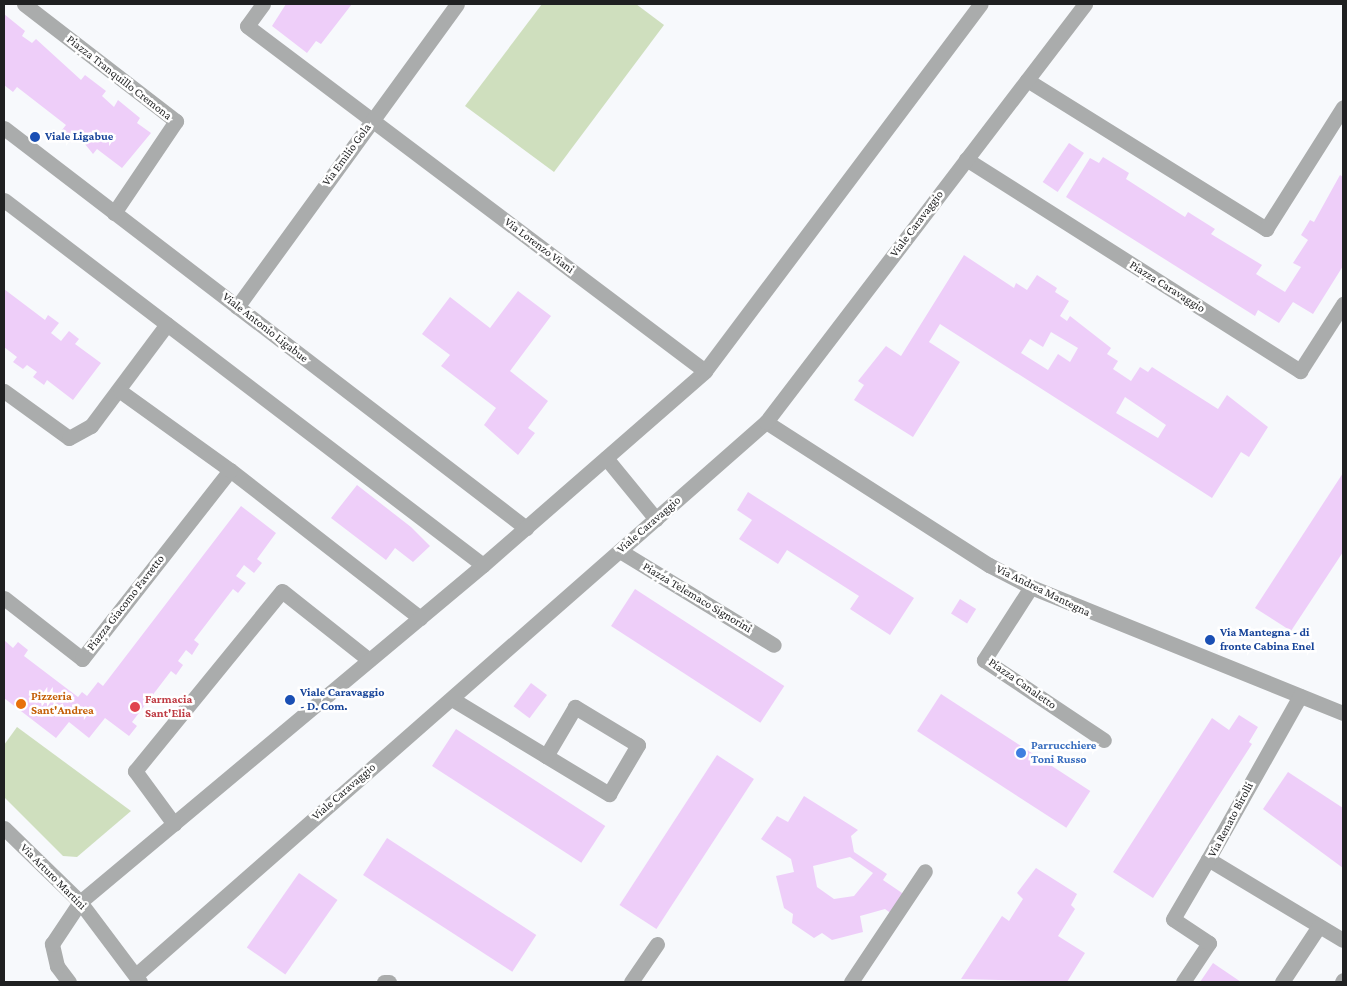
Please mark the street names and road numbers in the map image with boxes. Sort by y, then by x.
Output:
street label: Piazza Tranquillo Cremona [64,33,174,123]
street label: Via Emilio Gola [320,121,374,189]
street label: Viale Caravaggio [887,188,947,260]
street label: Via Lorenzo Viani [501,215,577,277]
street label: Piazza Caravaggio [1127,258,1207,316]
street label: Viale Antonio Ligabue [219,290,311,366]
street label: Viale Caravaggio [614,493,684,557]
street label: Piazza Giacomo Favretto [84,552,168,654]
street label: Piazza Telemaco Signorini [640,560,754,636]
street label: Via Andrea Mantegna [993,562,1093,620]
street label: Piazza Canaletto [985,655,1059,713]
street label: Viale Caravaggio [309,760,379,824]
street label: Via Renato Birolli [1205,780,1257,860]
street label: Via Arturo Martini [17,841,89,913]

